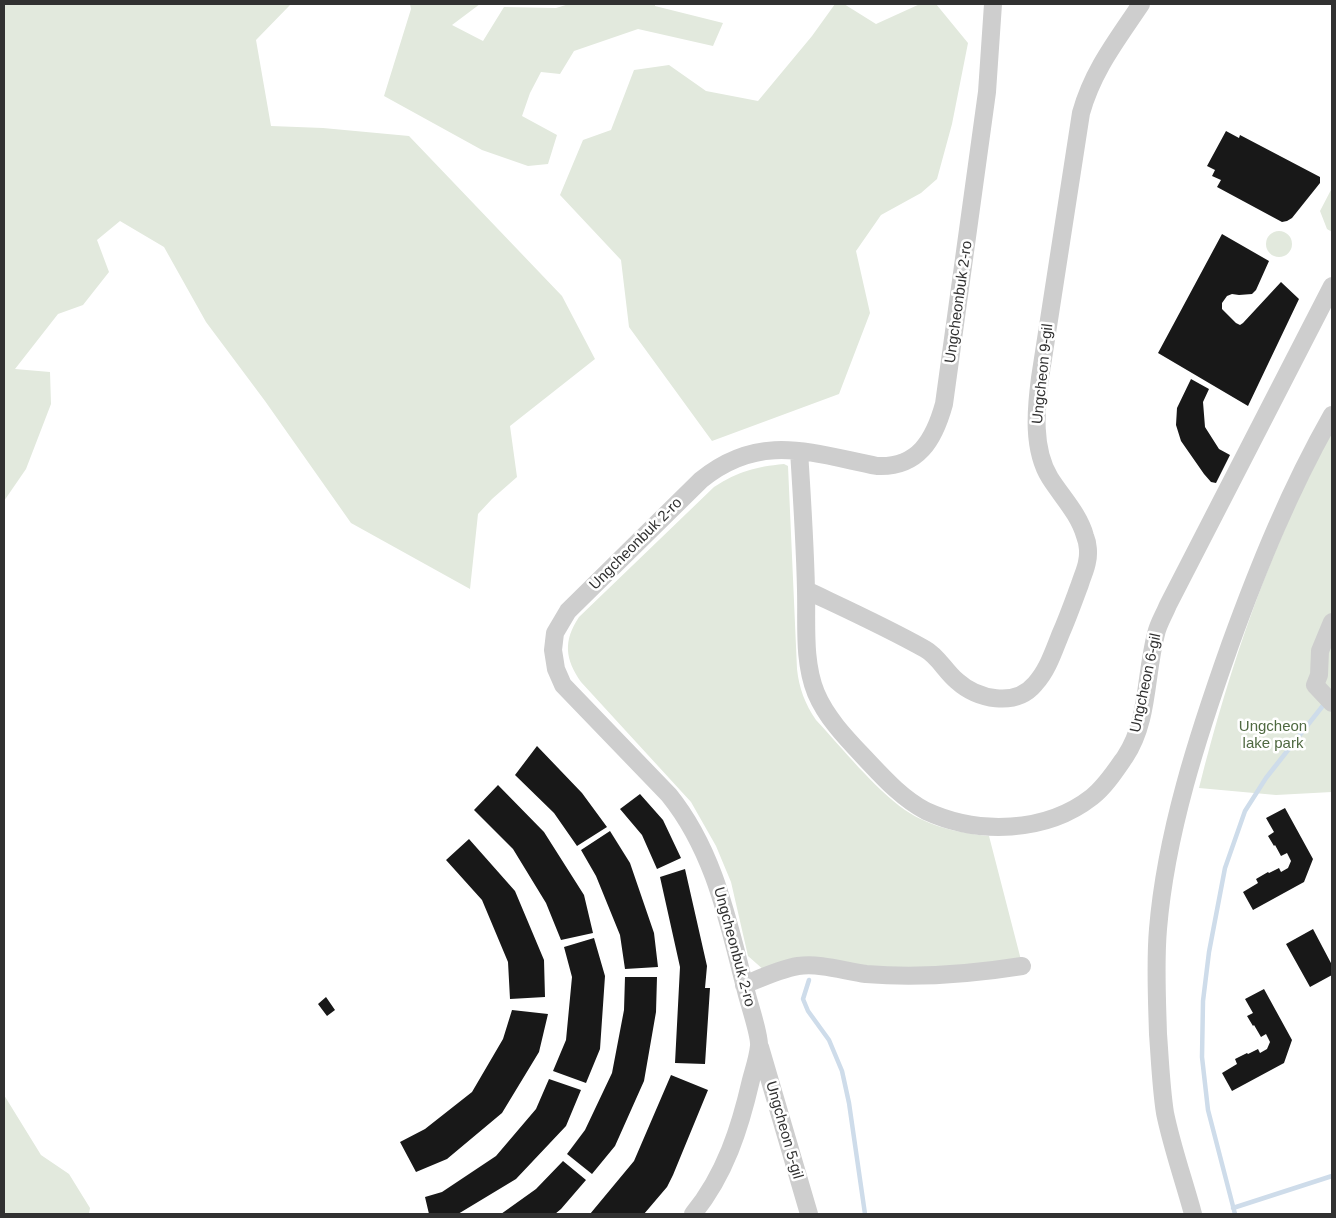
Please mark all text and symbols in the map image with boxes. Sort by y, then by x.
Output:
street label: Ungcheonbuk 2-ro [941,240,977,364]
street label: Ungcheon 9-gil [1029,323,1057,425]
street label: Ungcheonbuk 2-ro [586,494,686,594]
street label: Ungcheon 6-gil [1127,632,1165,734]
park label: Ungcheon lake park [1239,718,1307,753]
street label: Ungcheonbuk 2-ro [709,885,759,1009]
street label: Ungcheon 5-gil [761,1079,807,1181]

